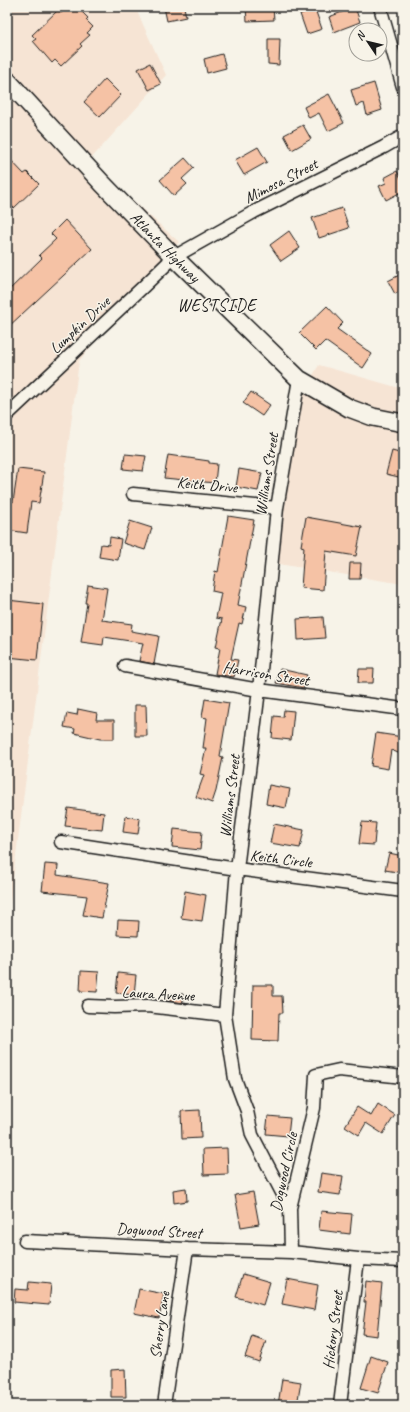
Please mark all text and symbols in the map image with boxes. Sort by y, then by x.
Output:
north arrow [348,22,388,62]
text: N [352,28,369,43]
street label: Mimosa Street [241,153,323,208]
street label: Atlanta Highway [126,208,205,288]
street label: Lumpkin Drive [46,291,116,358]
district label: WESTSIDE [177,295,258,316]
street label: Williams Street [251,430,284,516]
street label: Keith Drive [176,472,240,498]
street label: Harrison Street [221,657,312,691]
street label: Williams Street [215,752,245,838]
street label: Keith Circle [249,845,315,873]
street label: Laura Avenue [121,982,197,1006]
street label: Dogwood Circle [266,1129,303,1213]
street label: Dogwood Street [116,1219,205,1243]
street label: Hickory Street [318,1288,348,1370]
street label: Sherry Lane [145,1289,175,1360]

